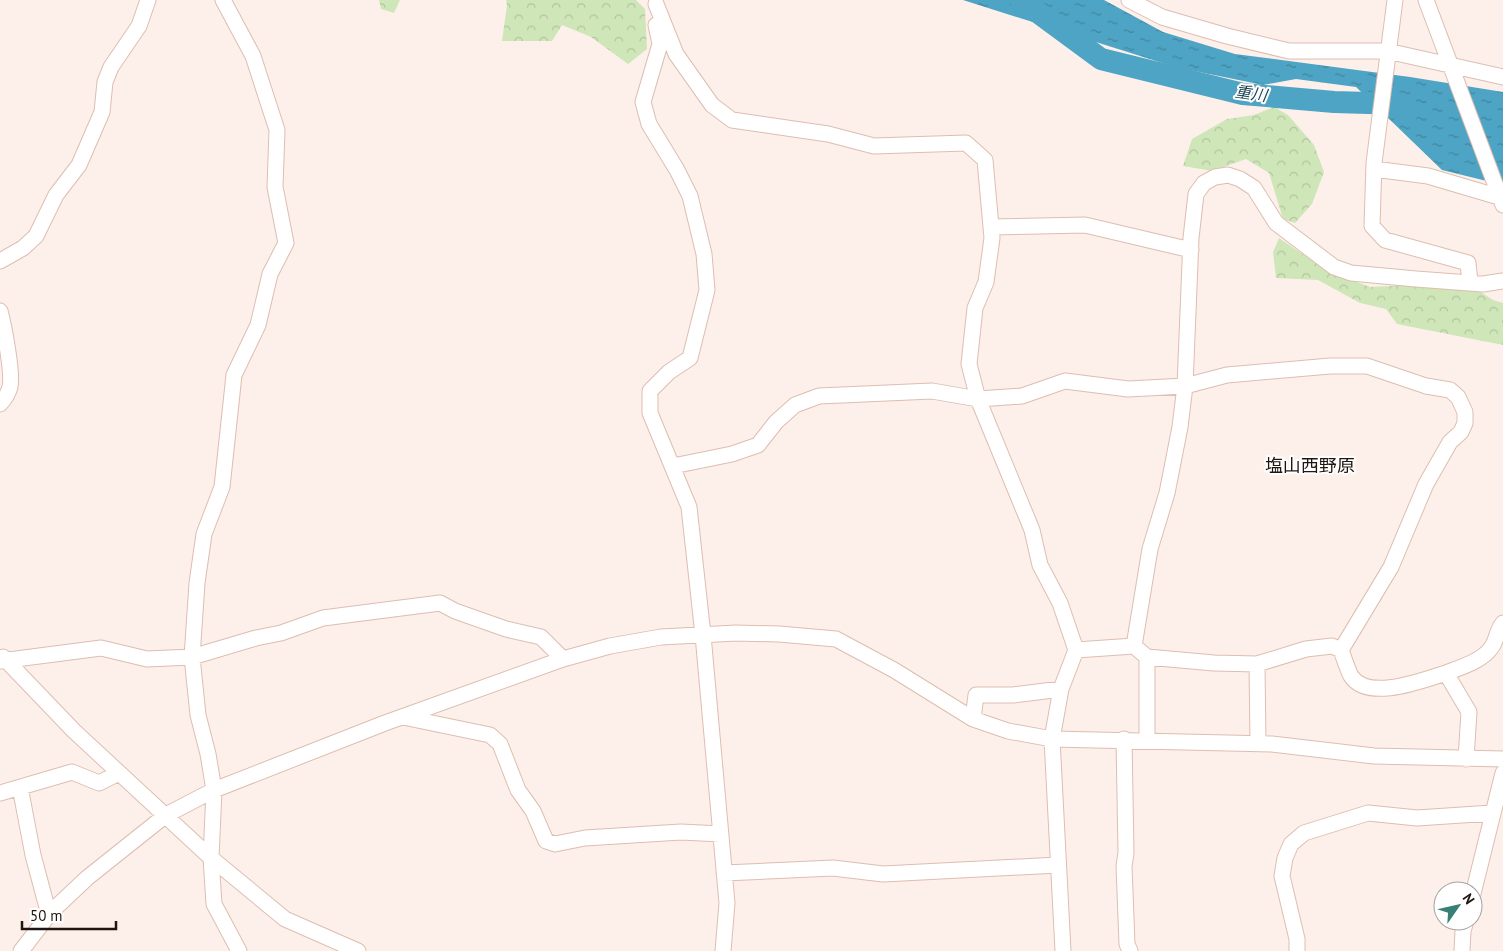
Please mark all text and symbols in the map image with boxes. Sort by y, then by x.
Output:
water label: 重川 [1234,81,1270,105]
district label: 塩山西野原 [1265,454,1355,477]
north arrow [1433,881,1483,931]
text: N [1459,890,1479,908]
scale bar [22,898,116,930]
text: 50 m [30,906,63,925]

